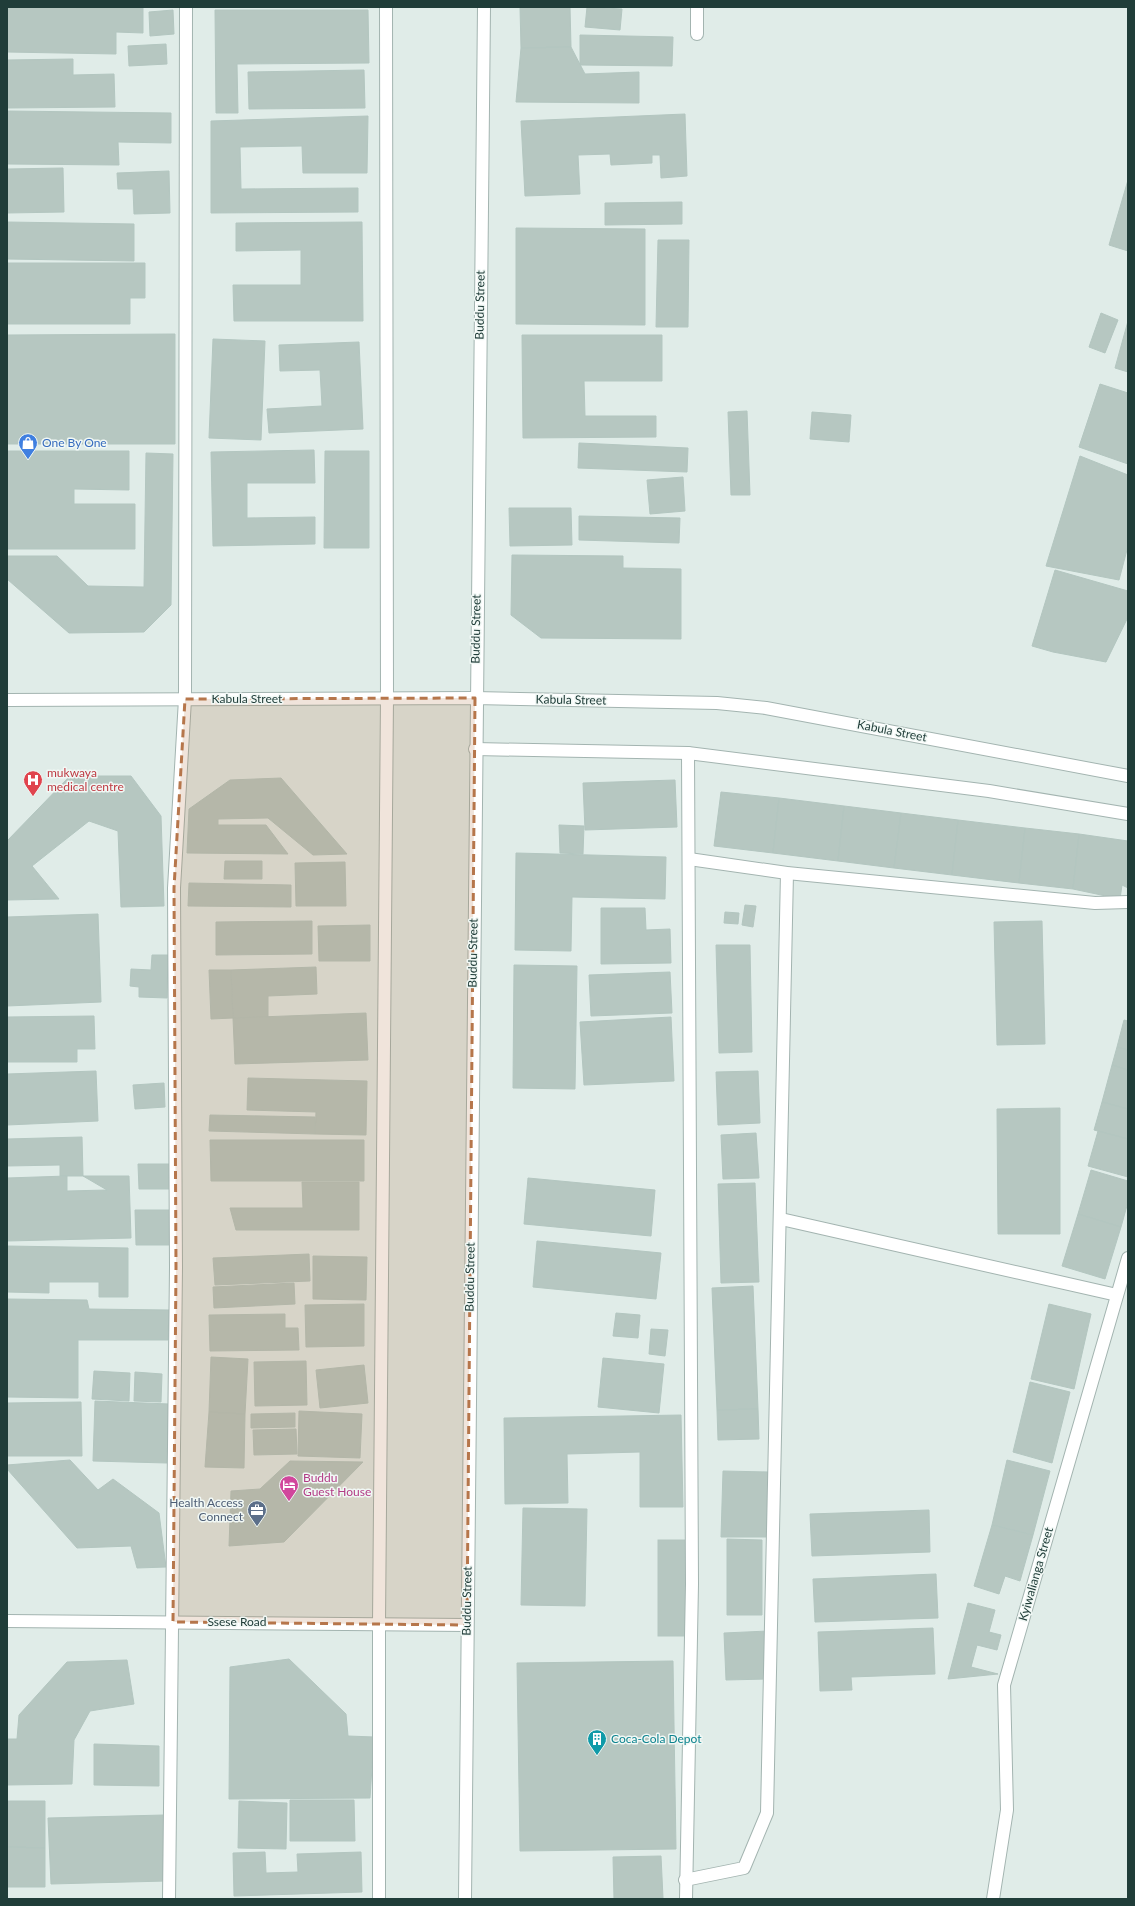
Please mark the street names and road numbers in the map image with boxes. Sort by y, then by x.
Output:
street label: Buddu Street [471,270,488,340]
street label: Buddu Street [467,594,484,664]
street label: Kabula Street [212,691,283,706]
street label: Kabula Street [536,691,607,708]
street label: Kabula Street [856,716,929,745]
street label: Buddu Street [464,918,481,988]
street label: Buddu Street [461,1242,478,1312]
street label: Kyiwalianga Street [1015,1525,1056,1623]
street label: Buddu Street [458,1566,475,1636]
street label: Ssese Road [207,1614,267,1629]

